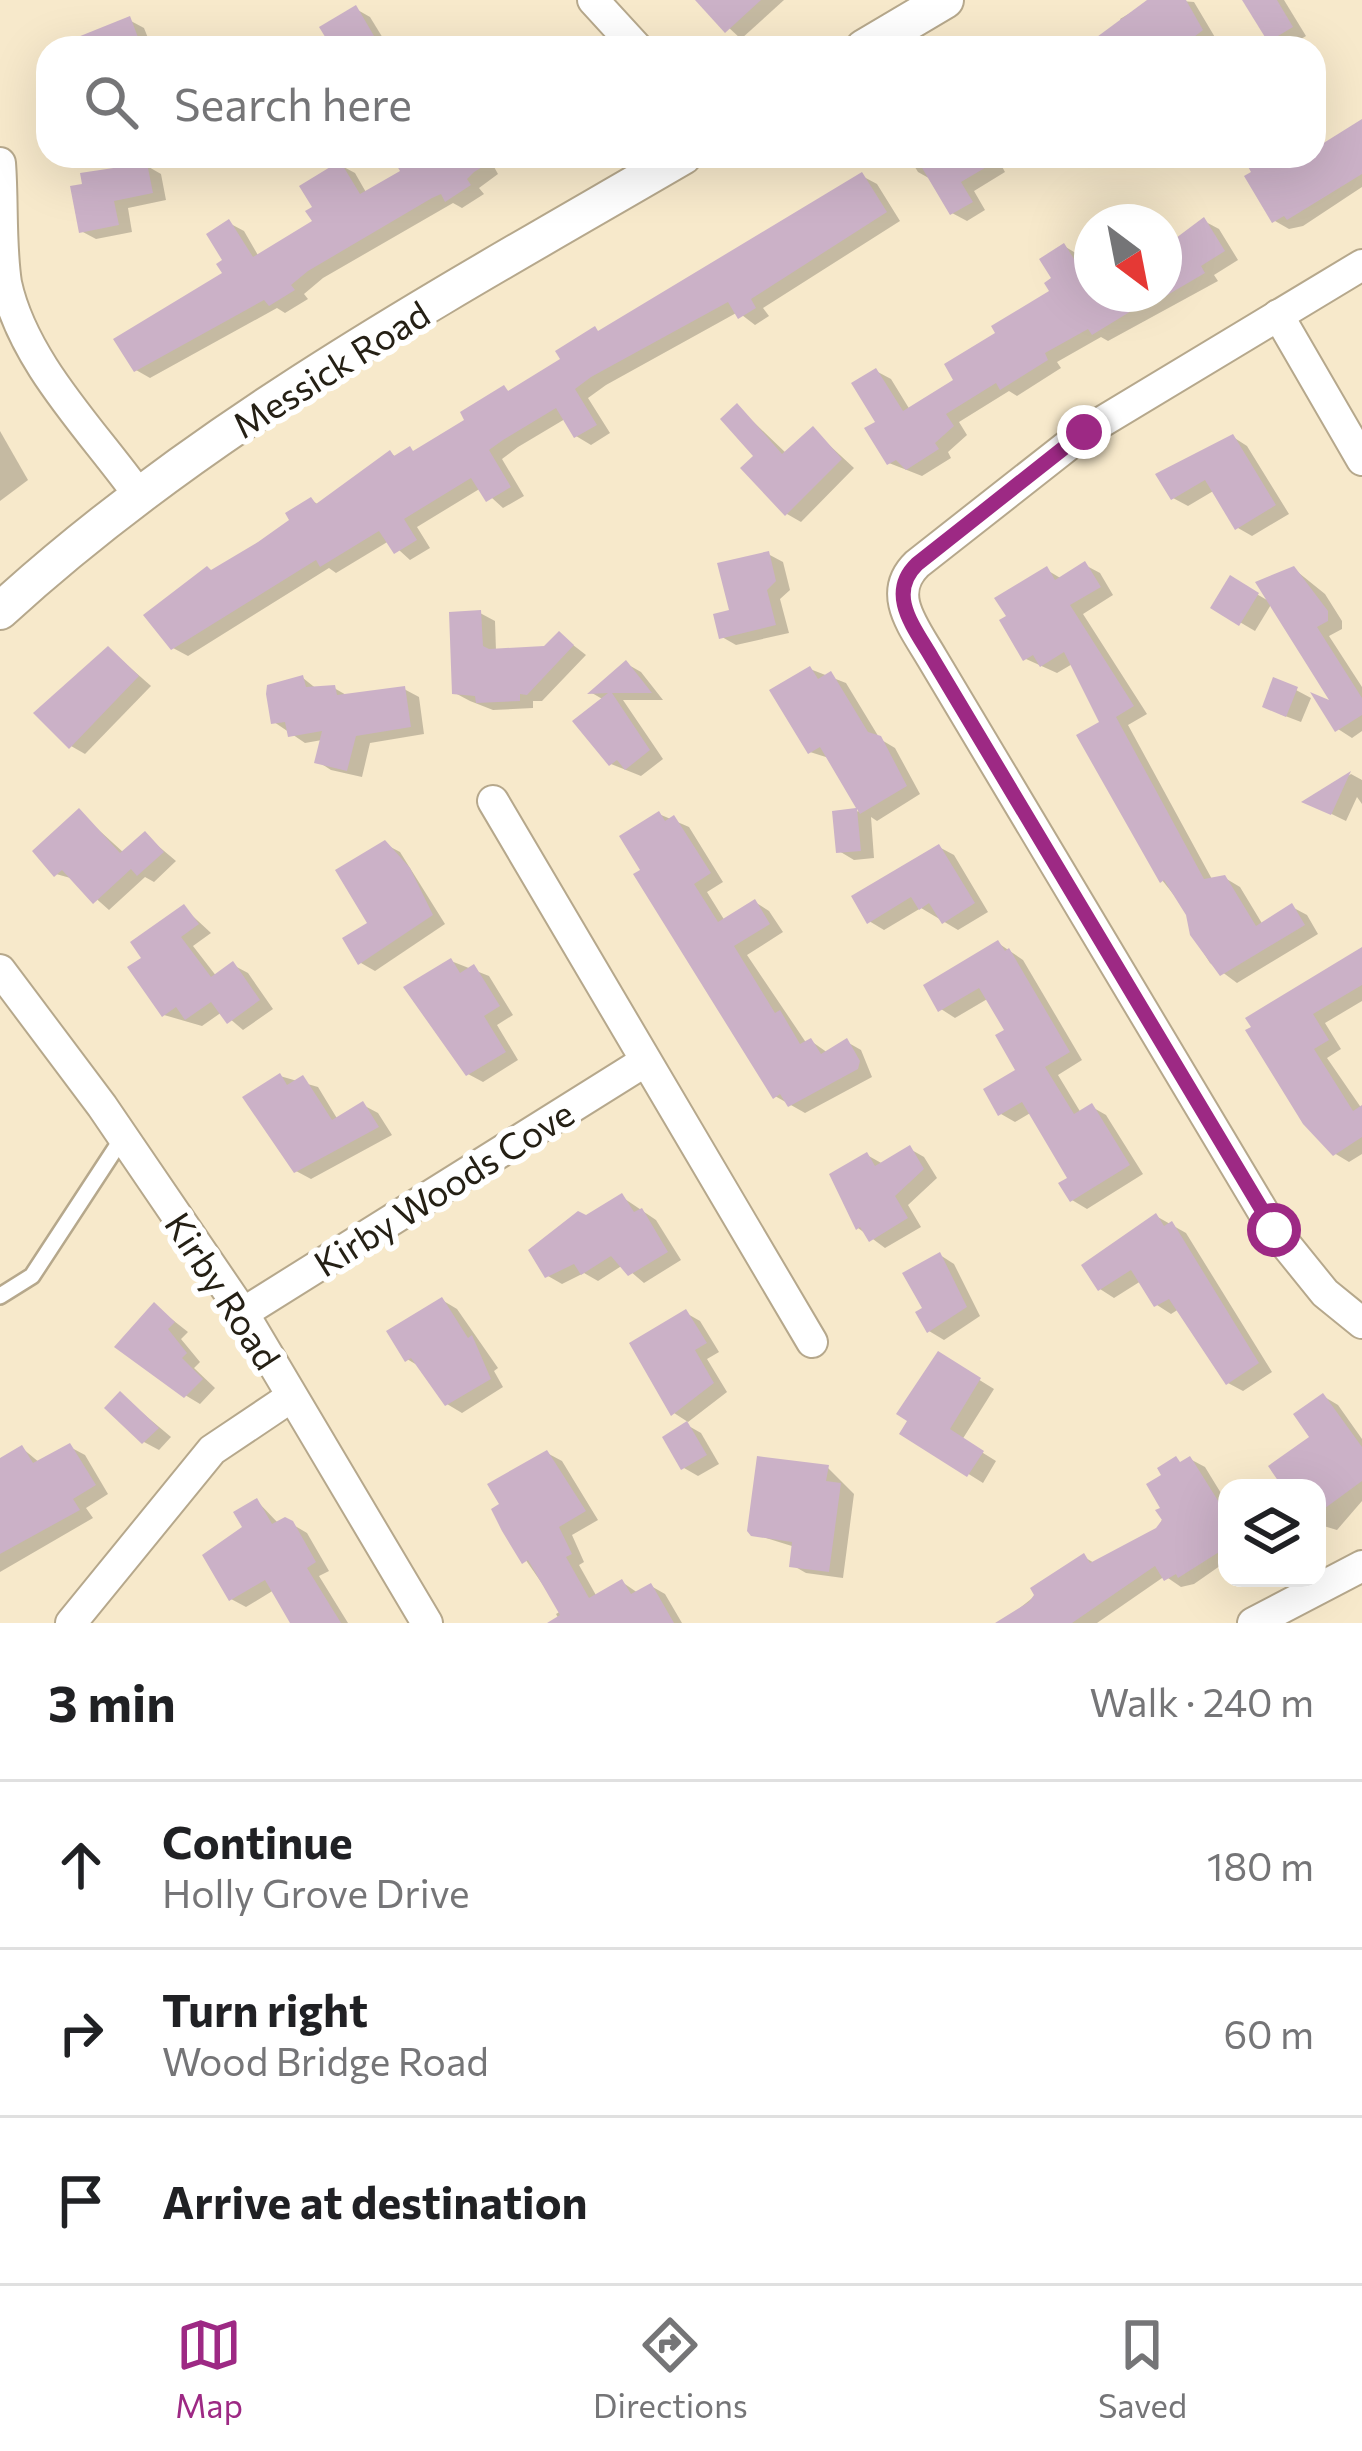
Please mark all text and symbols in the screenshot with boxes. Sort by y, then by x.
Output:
search box [36,36,1326,168]
icon: search [78,69,144,135]
text: Search here [174,75,412,130]
north arrow [1074,204,1182,312]
street label: Messick Road [224,290,436,446]
route end [1057,405,1111,459]
street label: Kirby Woods Cove [305,1089,581,1285]
street label: Kirby Road [157,1203,291,1377]
route start [1247,1203,1301,1257]
map controls [1218,1479,1326,1587]
button: layers [1218,1479,1326,1587]
text: 3 min [48,1670,176,1733]
text: Walk · 240 m [1089,1677,1314,1725]
text: Continue [162,1813,353,1868]
icon: ahead [48,1832,114,1898]
text: 180 m [1207,1841,1314,1889]
text: Holly Grove Drive [162,1868,470,1916]
text: Turn right [162,1981,368,2036]
icon: right [48,2000,114,2066]
text: 60 m [1223,2009,1314,2057]
text: Wood Bridge Road [162,2036,489,2084]
icon: arrive [48,2168,114,2234]
text: Arrive at destination [162,2173,588,2228]
tab: Map [175,2312,243,2425]
tab: Directions [593,2312,748,2425]
tab: Saved [1098,2312,1187,2425]

